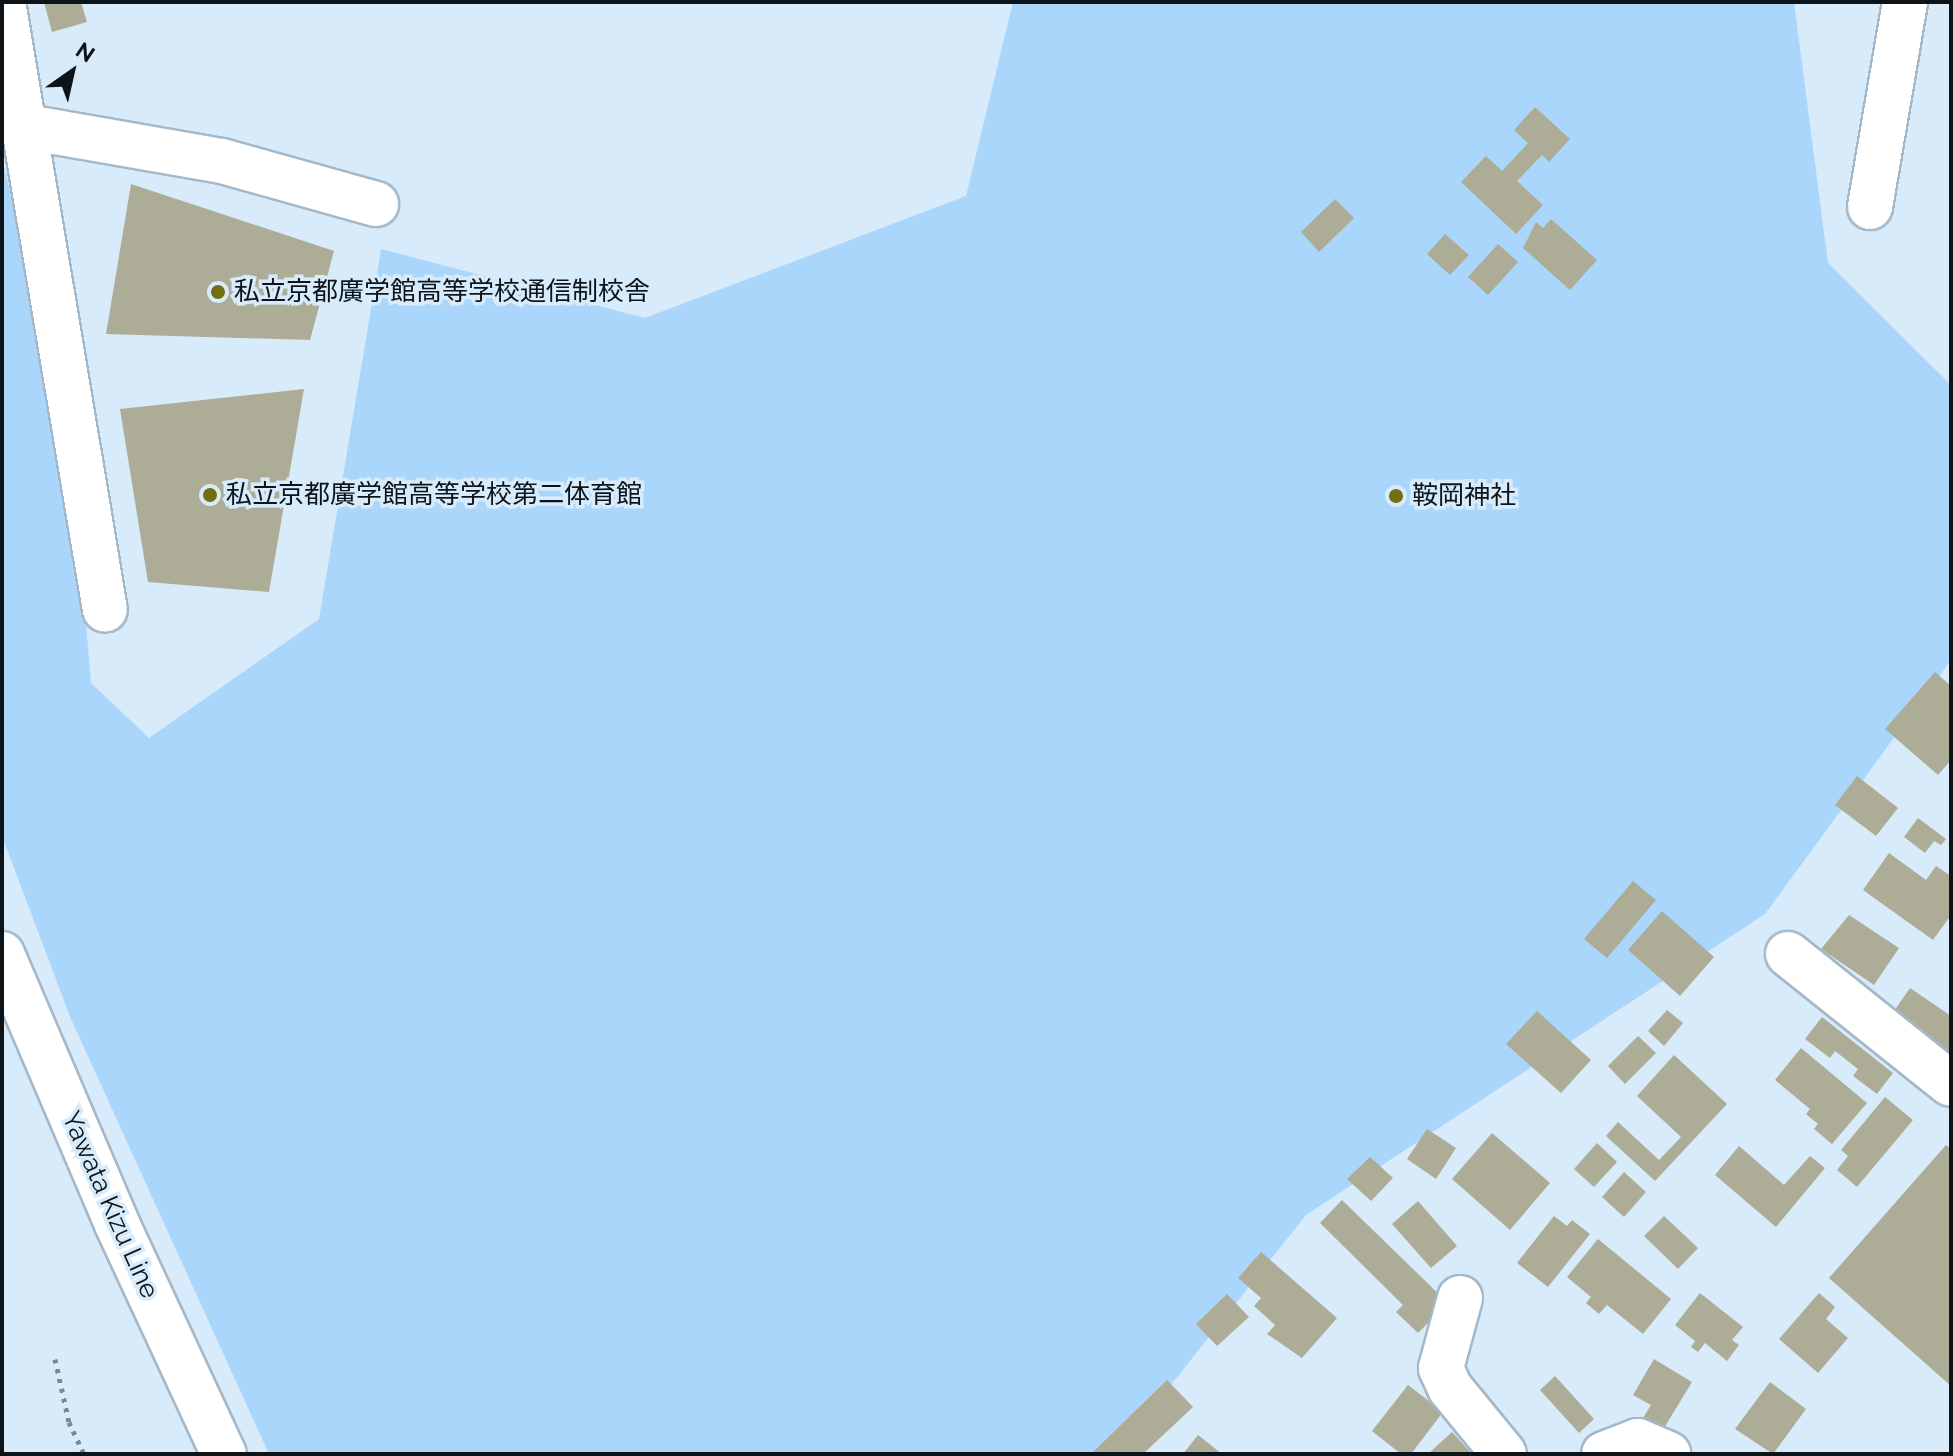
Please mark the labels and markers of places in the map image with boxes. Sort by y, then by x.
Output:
place label: 私立京都廣学館高等学校通信制校舎 [234,276,650,308]
marker: 私立京都廣学館高等学校通信制校舎 [209,283,227,301]
place label: 私立京都廣学館高等学校第二体育館 [226,479,642,511]
place label: 鞍岡神社 [1412,480,1516,512]
marker: 私立京都廣学館高等学校第二体育館 [201,486,219,504]
marker: 鞍岡神社 [1387,487,1405,505]

